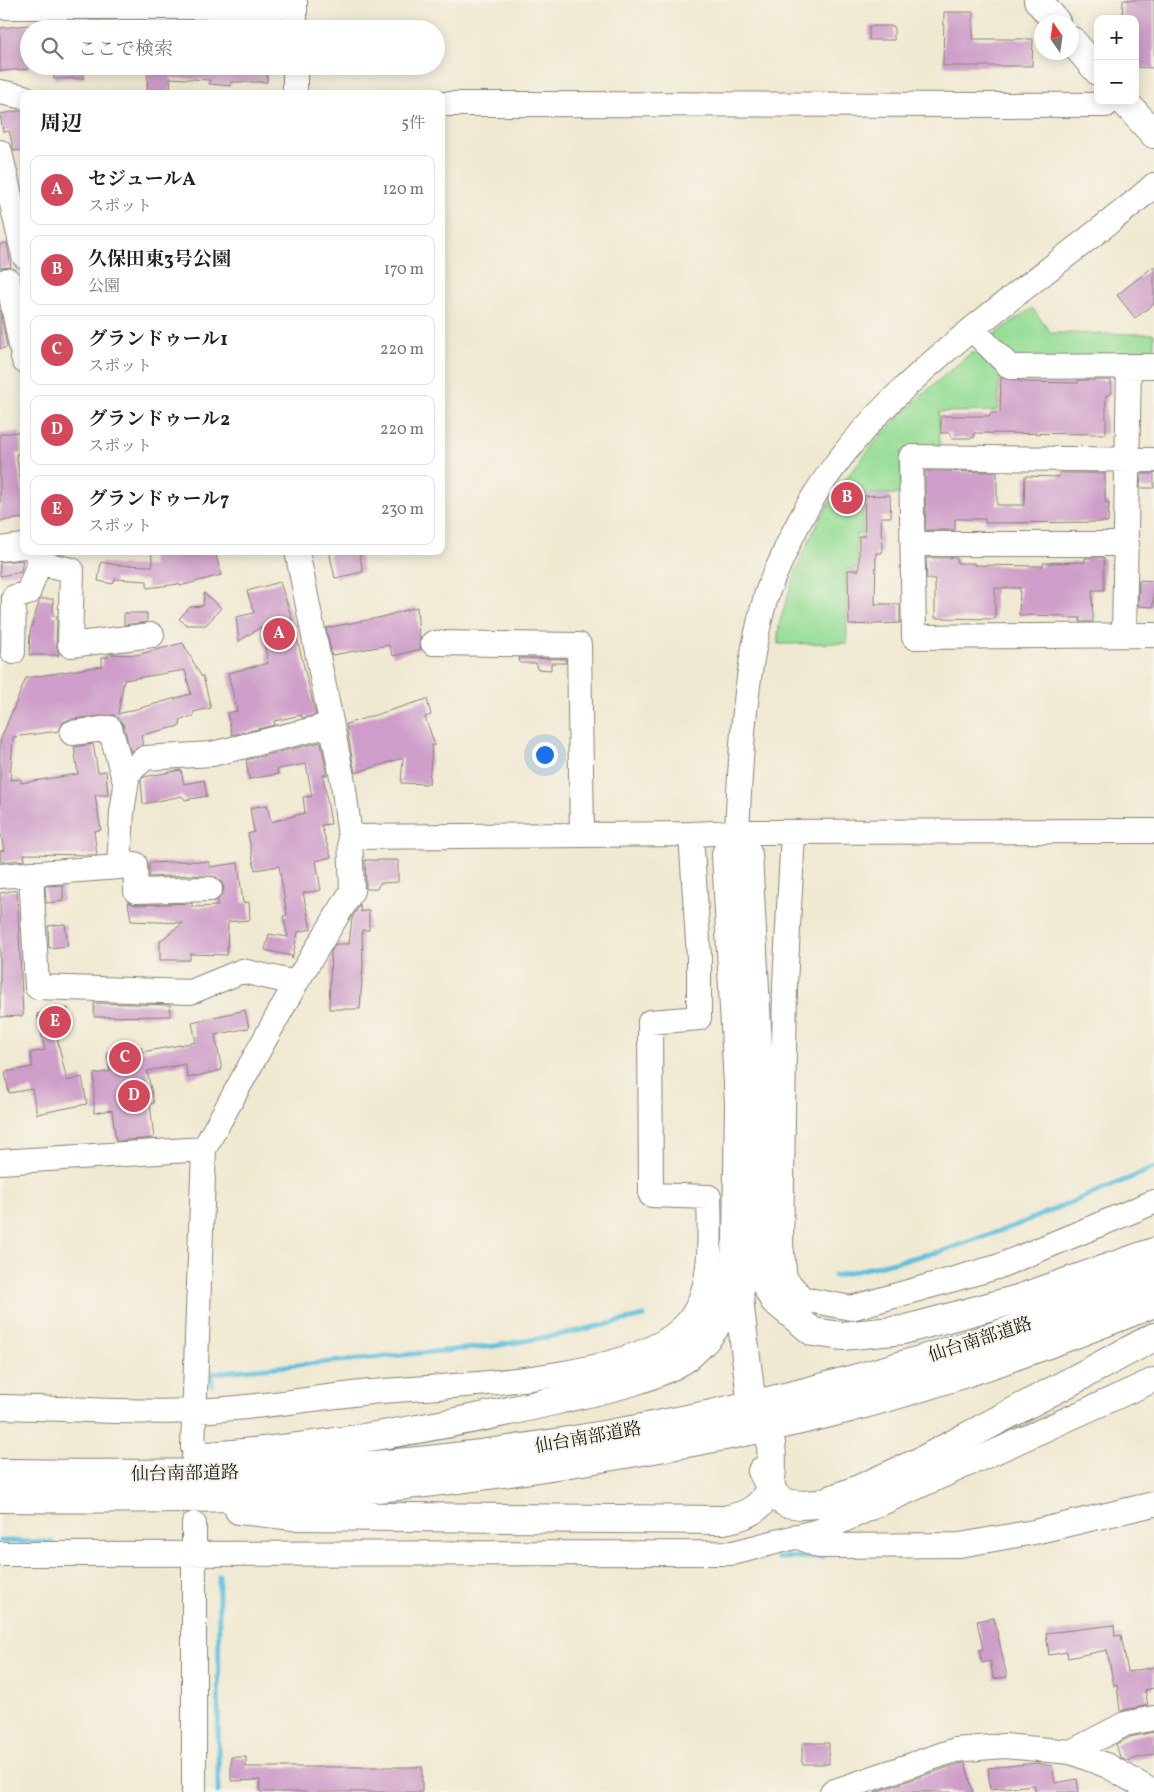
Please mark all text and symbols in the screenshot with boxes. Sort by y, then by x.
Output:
north arrow [1034,15,1079,60]
map controls [1094,15,1139,105]
button: + [1094,15,1139,60]
search box [20,20,445,75]
icon: search [38,34,66,62]
text: ここで検索 [78,37,173,63]
button: − [1094,60,1139,105]
text: 周辺 [40,110,82,139]
text: 5件 [401,113,425,135]
text: セジュールA [88,167,196,193]
text: A [51,179,63,201]
text: 120 m [382,179,424,201]
text: スポット [88,196,152,218]
text: 久保田東3号公園 [88,247,231,273]
text: B [52,259,62,281]
text: 170 m [384,259,424,281]
text: 公園 [88,276,120,298]
text: グランドゥール1 [88,327,228,353]
text: C [52,339,62,361]
text: 220 m [380,339,424,361]
text: スポット [88,356,152,378]
text: グランドゥール2 [88,407,230,433]
text: D [51,419,63,441]
text: 220 m [380,419,424,441]
text: スポット [88,436,152,458]
pin: B [831,479,863,517]
text: グランドゥール7 [88,487,229,513]
text: E [52,499,62,521]
text: 230 m [381,499,424,521]
text: スポット [88,516,152,538]
pin: A [263,615,295,653]
your location [532,742,558,768]
pin: E [39,1003,71,1041]
pin: C [109,1039,141,1077]
pin: D [118,1077,150,1115]
street label: 仙台南部道路 [925,1312,1036,1369]
street label: 仙台南部道路 [533,1417,644,1460]
street label: 仙台南部道路 [131,1461,239,1488]

